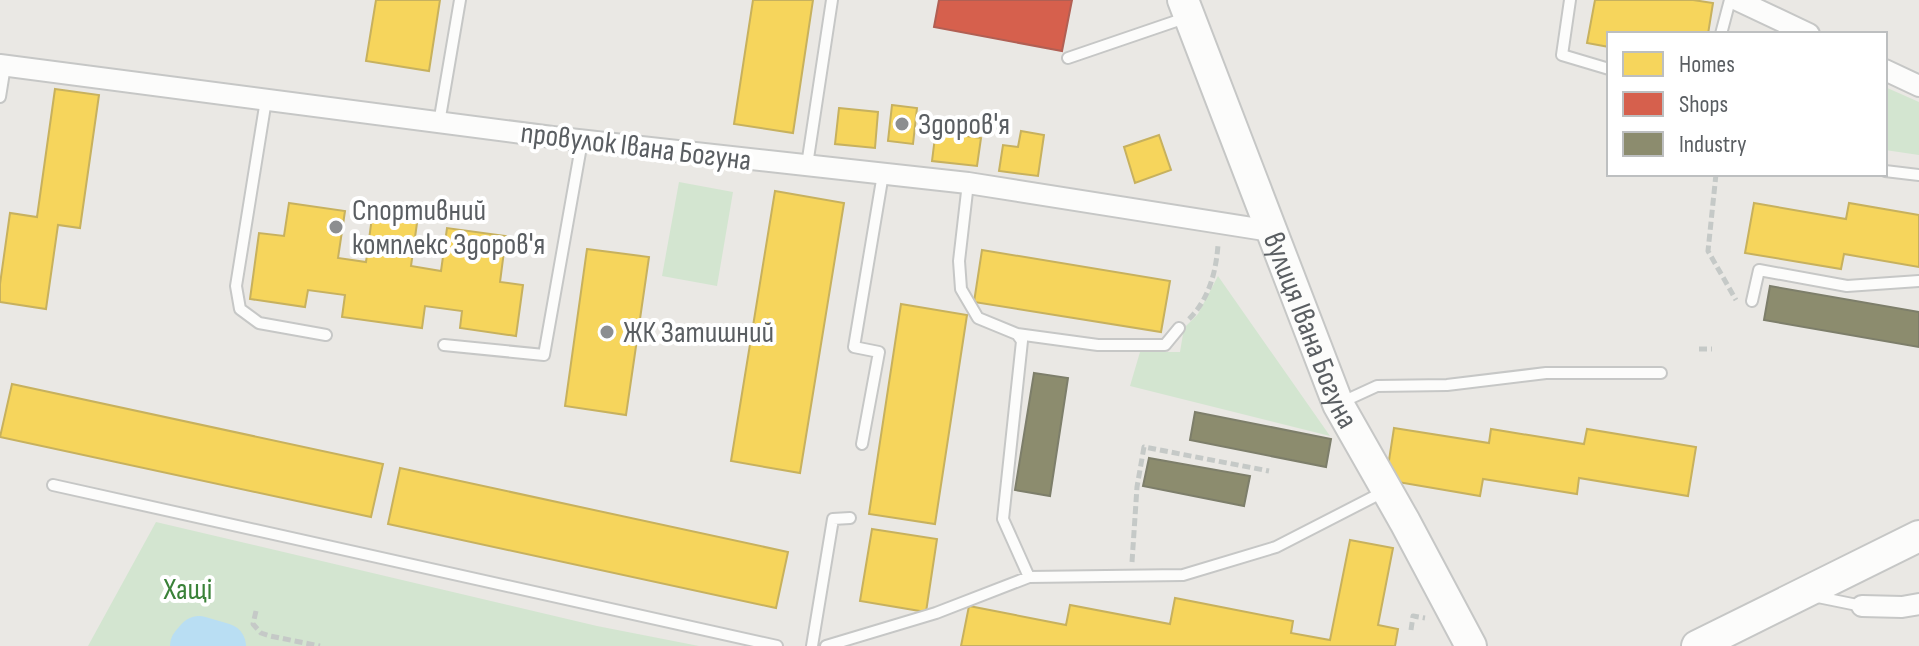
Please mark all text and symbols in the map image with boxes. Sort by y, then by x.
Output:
legend [1607,32,1887,176]
text: Homes [1679,50,1735,79]
text: Shops [1679,90,1728,119]
place label: Здоров'я [918,107,1010,143]
street label: провулок Івана Богуна [519,115,753,179]
marker: Здоров'я [893,115,911,133]
text: Industry [1679,130,1746,159]
place label: Спортивний комплекс Здоров'я [352,193,545,263]
marker: Спортивний комплекс Здоров'я [327,218,345,236]
street label: вулиця Івана Богуна [1255,228,1365,435]
place label: ЖК Затишний [623,315,774,351]
marker: ЖК Затишний [598,323,616,341]
park label: Хащі [163,572,212,608]

